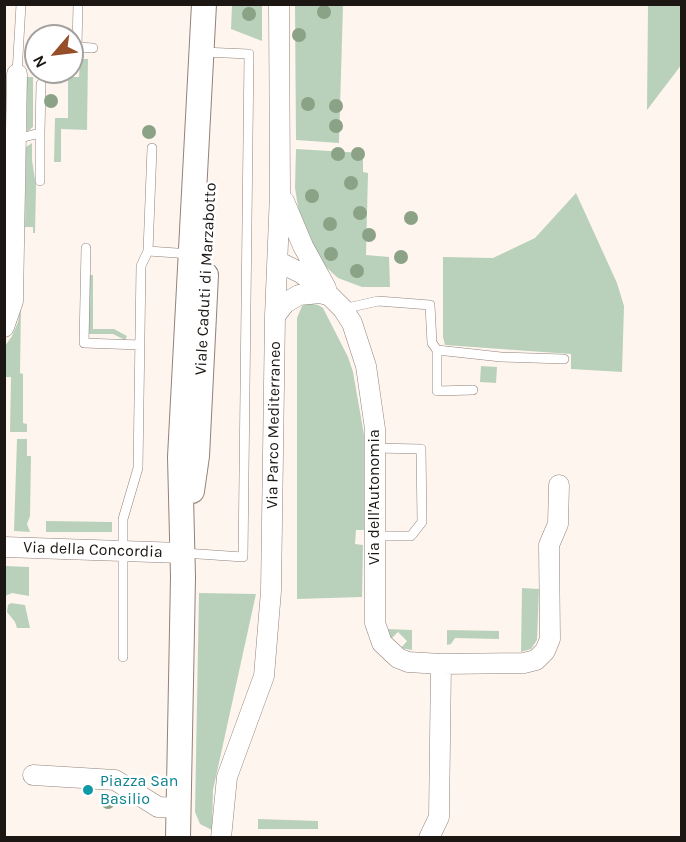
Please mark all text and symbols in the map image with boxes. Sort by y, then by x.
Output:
north arrow [24,24,84,84]
text: N [28,52,51,71]
street label: Viale Caduti di Marzabotto [191,182,221,376]
street label: Via Parco Mediterraneo [263,341,285,509]
street label: Via dell'Autonomia [364,429,384,565]
street label: Via della Concordia [23,538,163,562]
place label: Piazza San Basilio [100,771,178,809]
marker: Piazza San Basilio [81,783,95,797]

